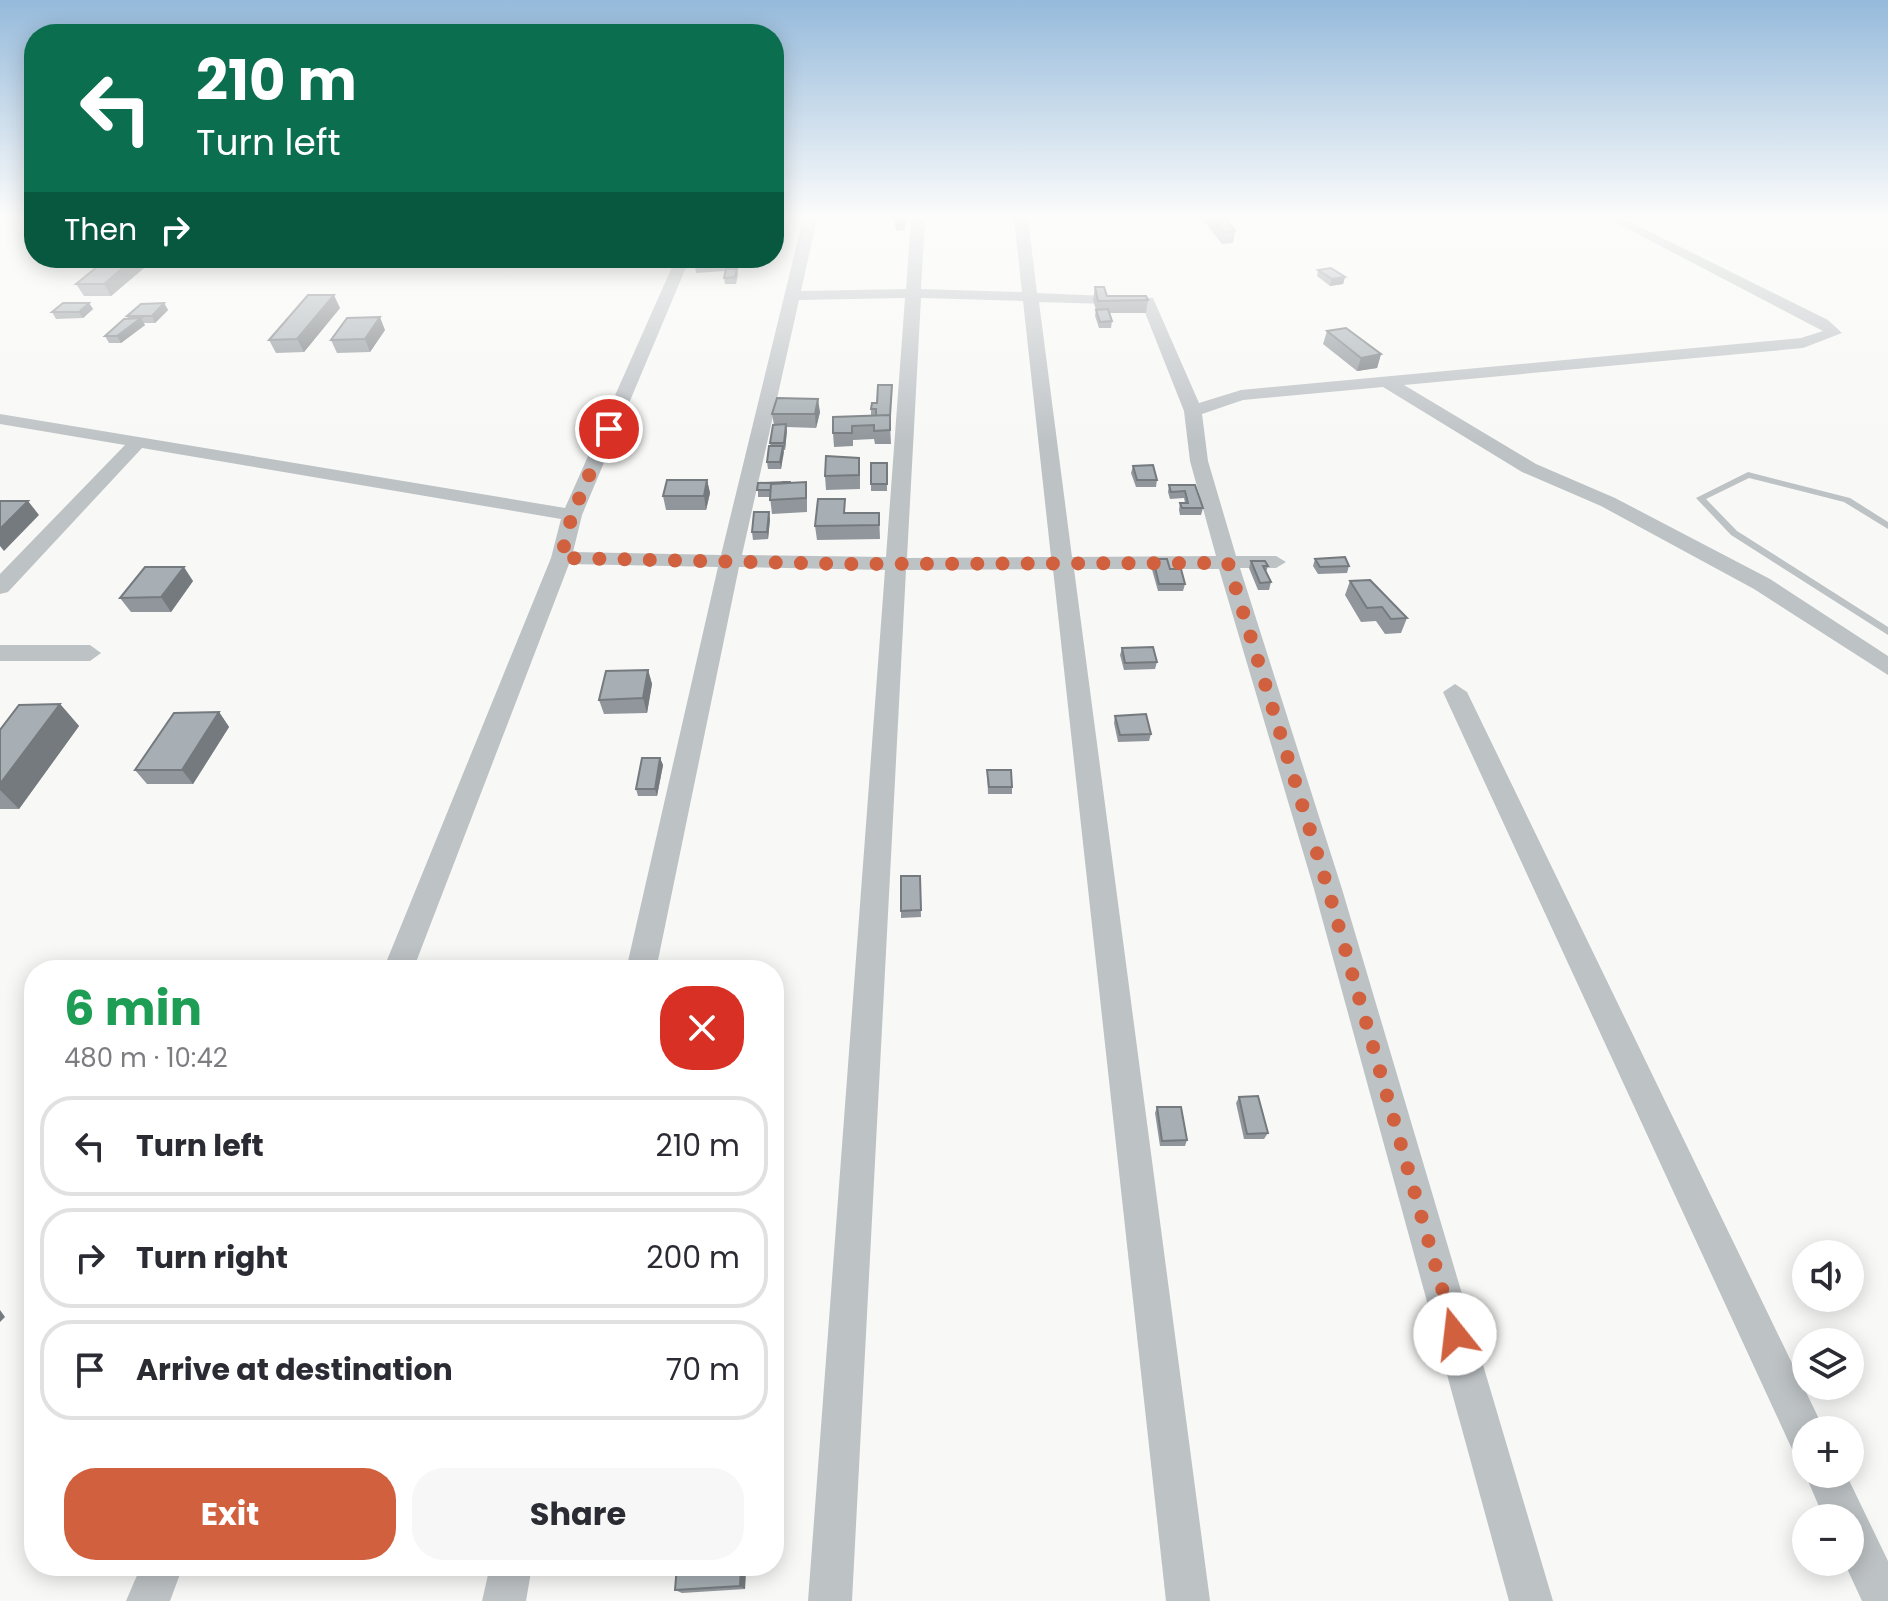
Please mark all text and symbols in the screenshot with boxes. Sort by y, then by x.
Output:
text: 210 m [196,41,357,120]
icon: left [64,56,168,160]
text: Turn left [196,117,341,168]
text: Then [64,208,137,251]
icon: right [153,208,197,252]
pin [575,395,643,463]
icon: arrive [587,407,631,451]
text: 6 min [64,975,202,1042]
button: close [660,986,744,1070]
text: 480 m · 10:42 [64,1040,228,1076]
icon: left [68,1124,112,1168]
text: Turn left [136,1124,264,1167]
text: 210 m [655,1124,740,1167]
icon: right [68,1236,112,1280]
text: Turn right [136,1236,288,1279]
text: 200 m [646,1236,740,1279]
map controls [1792,1240,1864,1576]
button: sound [1792,1240,1864,1312]
position arrow [1413,1292,1497,1376]
button: layers [1792,1328,1864,1400]
icon: arrive [68,1348,112,1392]
text: Arrive at destination [136,1348,453,1391]
text: 70 m [666,1348,740,1391]
button: + [1792,1416,1864,1488]
button: Exit [64,1468,396,1560]
button: Share [412,1468,744,1560]
button: − [1792,1504,1864,1576]

